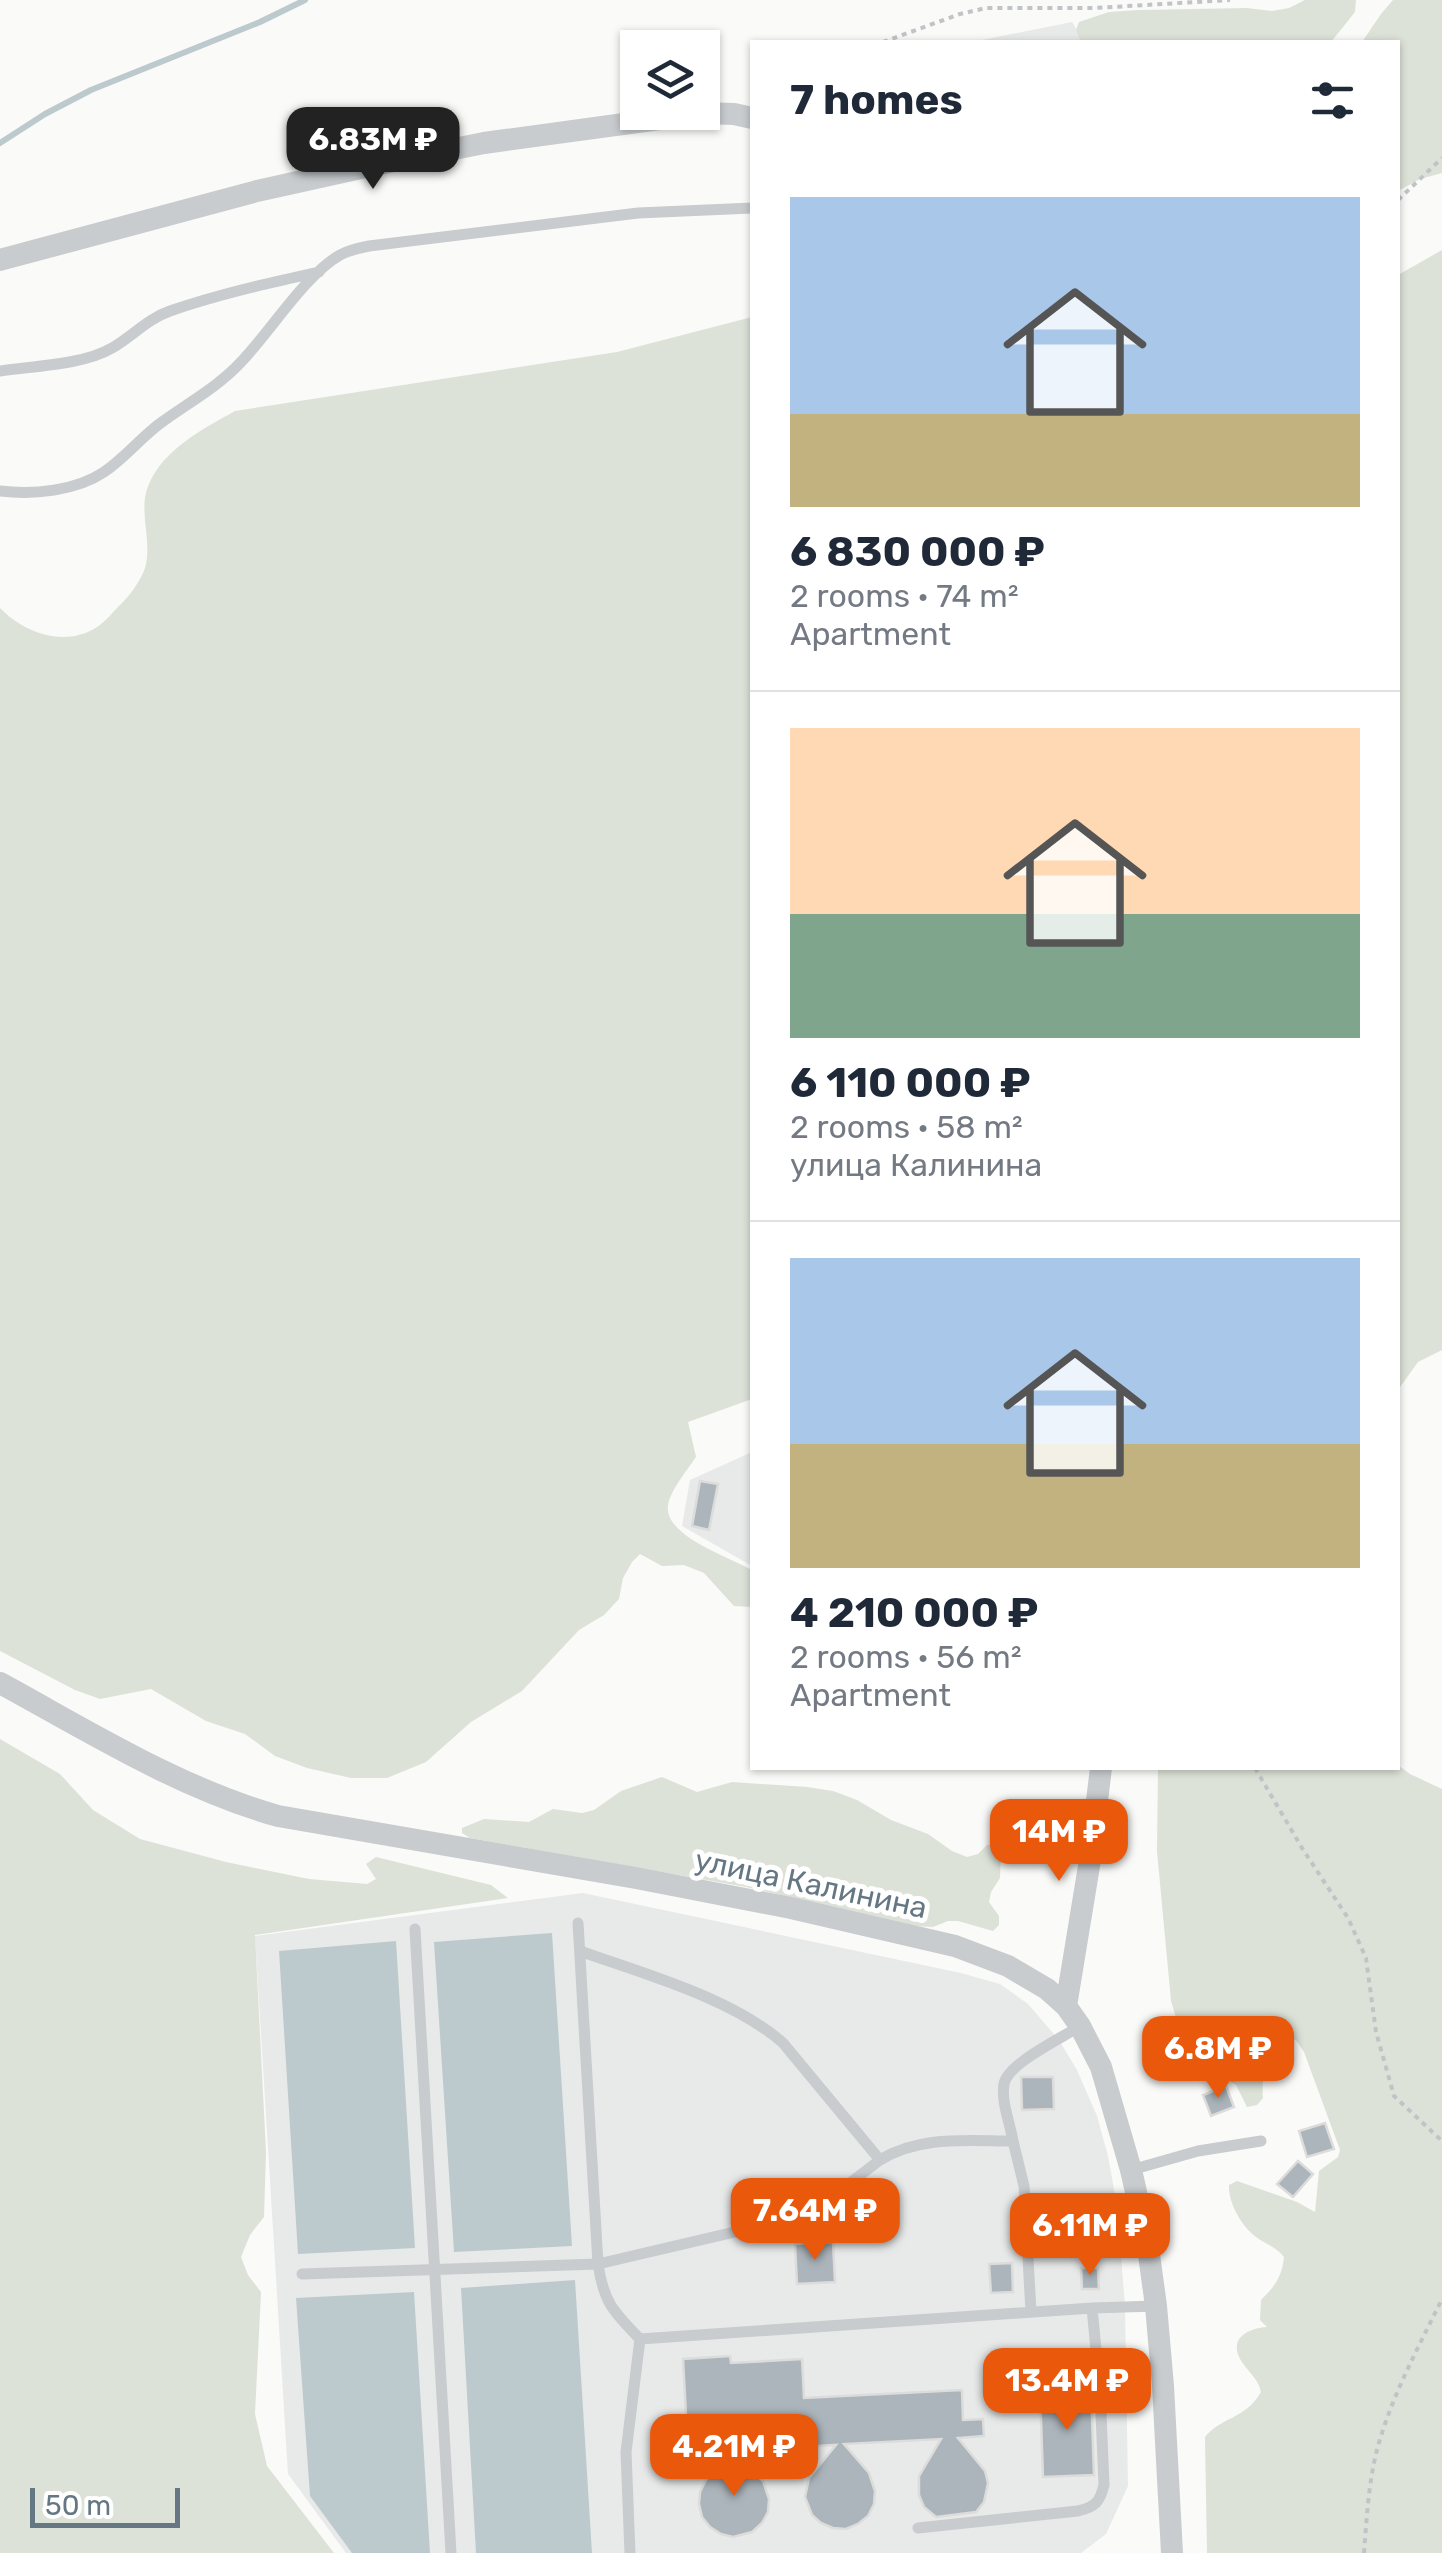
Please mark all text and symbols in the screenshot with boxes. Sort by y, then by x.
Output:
map controls [620,30,720,130]
button: layers [620,30,720,130]
icon: filters [1305,73,1360,128]
text: 7 homes [790,75,963,125]
pin: 6.83M ₽ [281,107,465,192]
text: 6.83M ₽ [309,120,437,158]
icon: home [985,262,1165,442]
text: 6 830 000 ₽ [790,527,1045,577]
text: 2 rooms · 74 m² [790,577,1019,615]
text: Apartment [790,615,951,653]
icon: home [985,793,1165,973]
text: 6 110 000 ₽ [790,1058,1030,1108]
text: 2 rooms · 58 m² [790,1108,1023,1146]
text: улица Калинина [790,1146,1042,1184]
icon: home [985,1323,1165,1503]
text: 4 210 000 ₽ [790,1588,1038,1638]
text: 2 rooms · 56 m² [790,1638,1022,1676]
text: Apartment [790,1676,951,1714]
pin: 14M ₽ [989,1799,1129,1884]
text: 14M ₽ [1012,1812,1106,1850]
street label: улица Калинина [692,1842,930,1926]
pin: 6.8M ₽ [1137,2016,1299,2101]
text: 6.8M ₽ [1164,2029,1272,2067]
pin: 7.64M ₽ [723,2178,907,2263]
text: 7.64M ₽ [753,2191,877,2229]
pin: 6.11M ₽ [998,2193,1182,2278]
text: 6.11M ₽ [1032,2206,1148,2244]
pin: 13.4M ₽ [975,2348,1159,2433]
text: 13.4M ₽ [1005,2361,1129,2399]
pin: 4.21M ₽ [642,2414,826,2499]
text: 4.21M ₽ [672,2427,796,2465]
scale bar [30,2483,180,2528]
text: 50 m [45,2489,111,2522]

